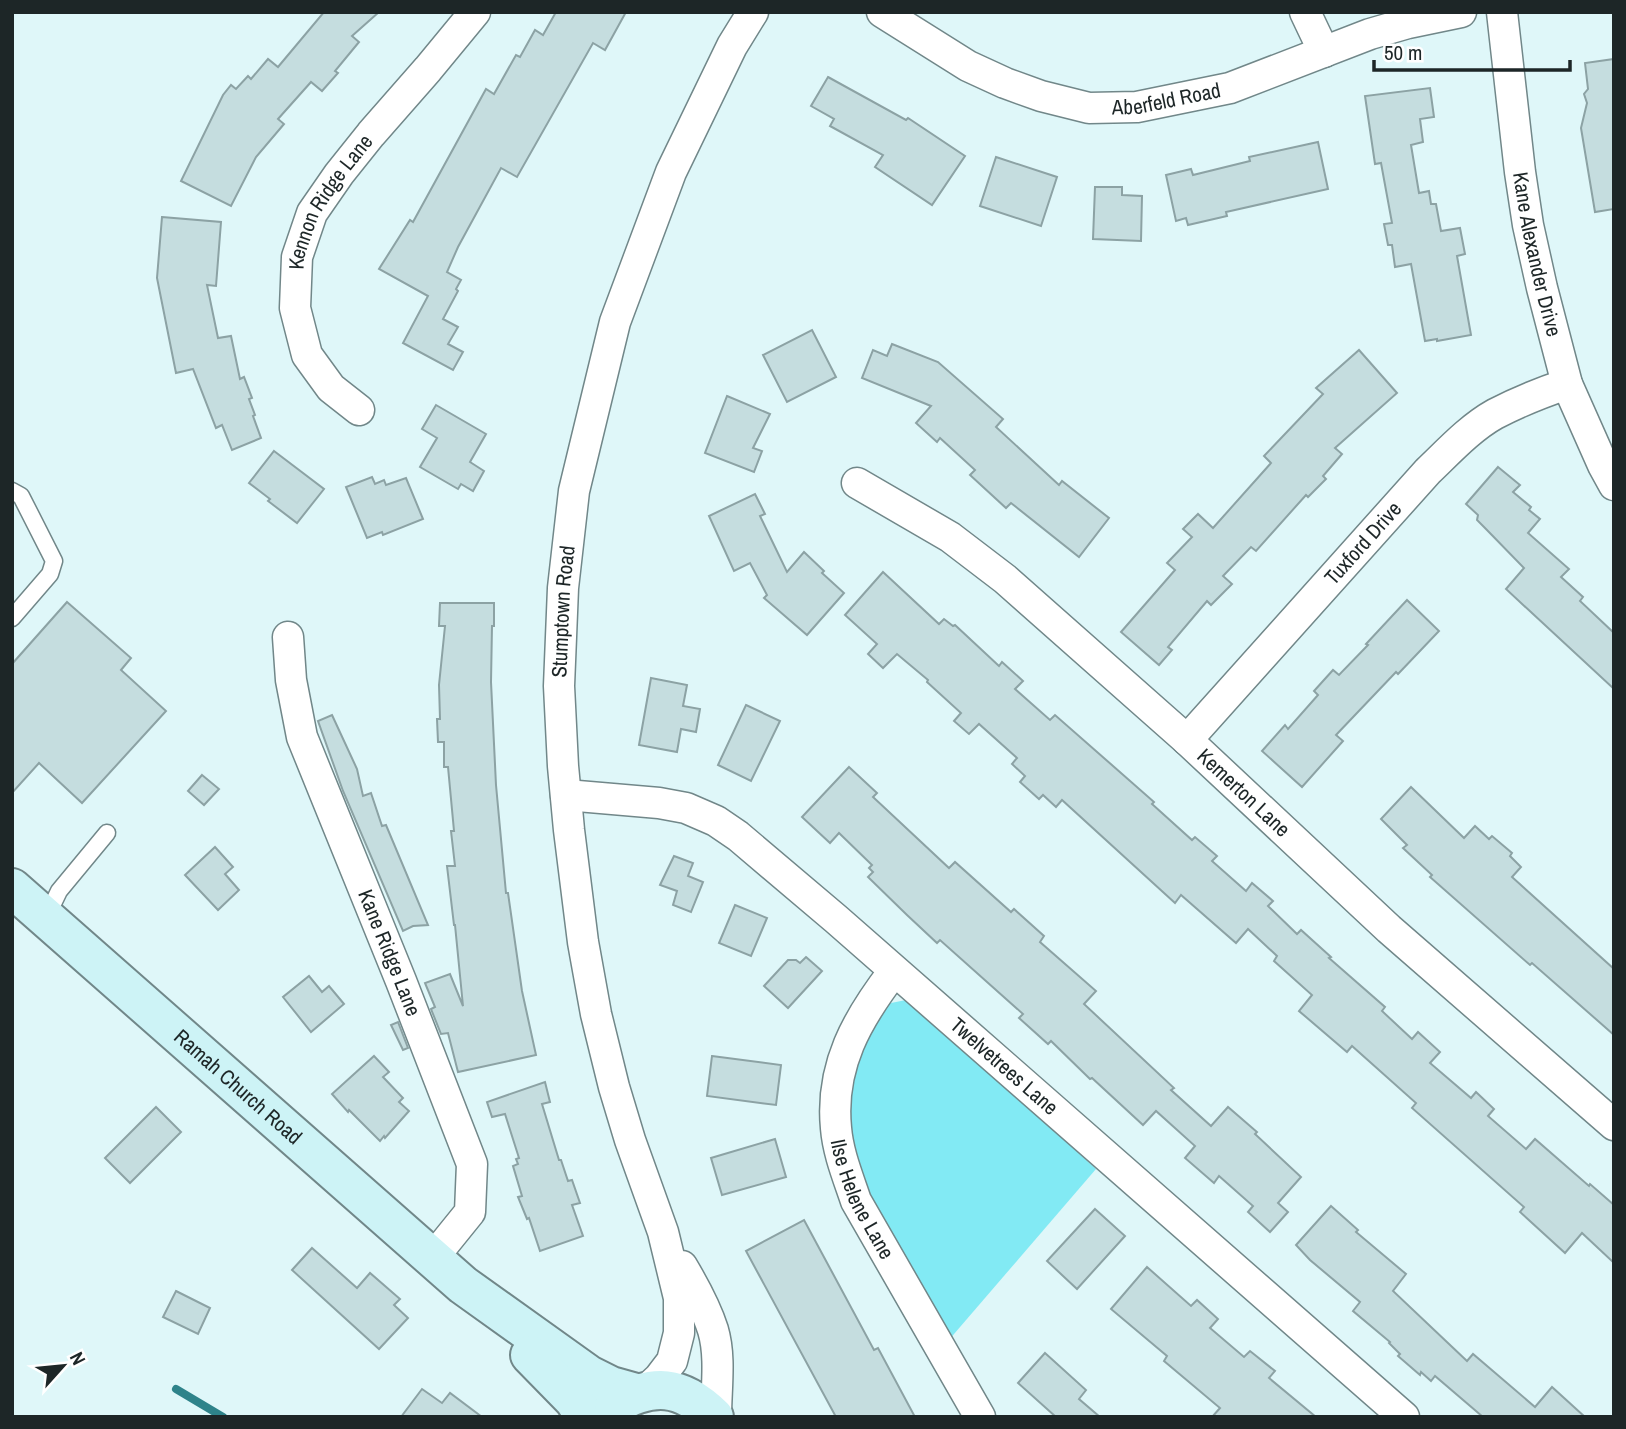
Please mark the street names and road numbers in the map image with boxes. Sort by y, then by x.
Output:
street label: Aberfeld Road [1111,75,1223,122]
street label: Kennon Ridge Lane [282,128,379,270]
street label: Kane Alexander Drive [1506,170,1569,340]
street label: Tuxford Drive [1318,495,1408,591]
street label: Stumptown Road [544,544,582,678]
street label: Kemerton Lane [1191,742,1297,843]
street label: Kane Ridge Lane [351,885,428,1020]
street label: Twelvetrees Lane [944,1011,1065,1121]
street label: Ramah Church Road [168,1022,309,1151]
street label: Ilse Helene Lane [824,1137,901,1264]

